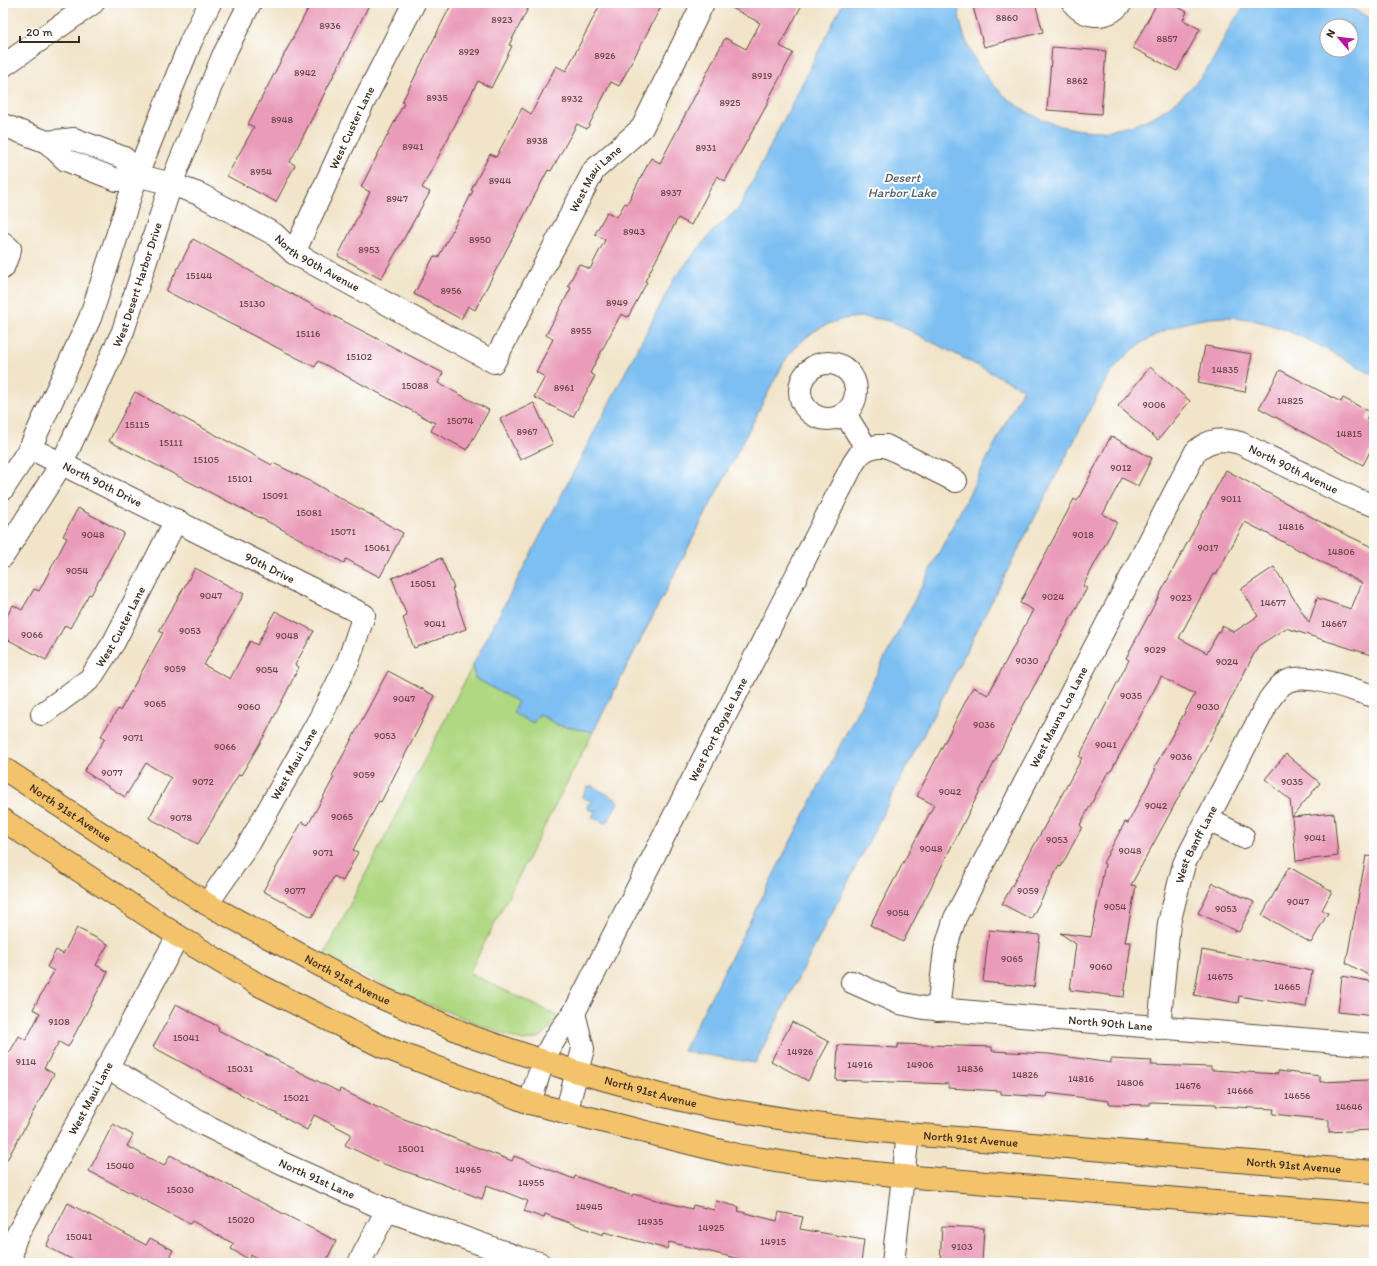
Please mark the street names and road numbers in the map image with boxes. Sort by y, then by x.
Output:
street label: West Custer Lane [326,84,378,171]
street label: West Maui Lane [566,142,624,215]
street label: West Desert Harbor Drive [110,220,165,349]
street label: North 90th Avenue [272,231,362,295]
street label: North 90th Avenue [1246,441,1341,497]
street label: North 90th Drive [61,459,145,510]
street label: 90th Drive [242,549,297,586]
street label: West Custer Lane [93,584,148,670]
street label: West Mauna Loa Lane [1027,664,1091,770]
street label: West Port Royale Lane [686,675,750,784]
street label: West Maui Lane [268,725,320,802]
street label: North 91st Avenue [27,781,114,845]
street label: West Banff Lane [1172,803,1220,885]
street label: North 91st Avenue [302,951,393,1008]
street label: North 90th Lane [1068,1013,1153,1034]
street label: West Maui Lane [65,1059,116,1137]
street label: North 91st Avenue [603,1073,699,1110]
street label: North 91st Avenue [923,1128,1019,1150]
street label: North 91st Avenue [1246,1155,1342,1176]
street label: North 91st Lane [276,1156,357,1202]

